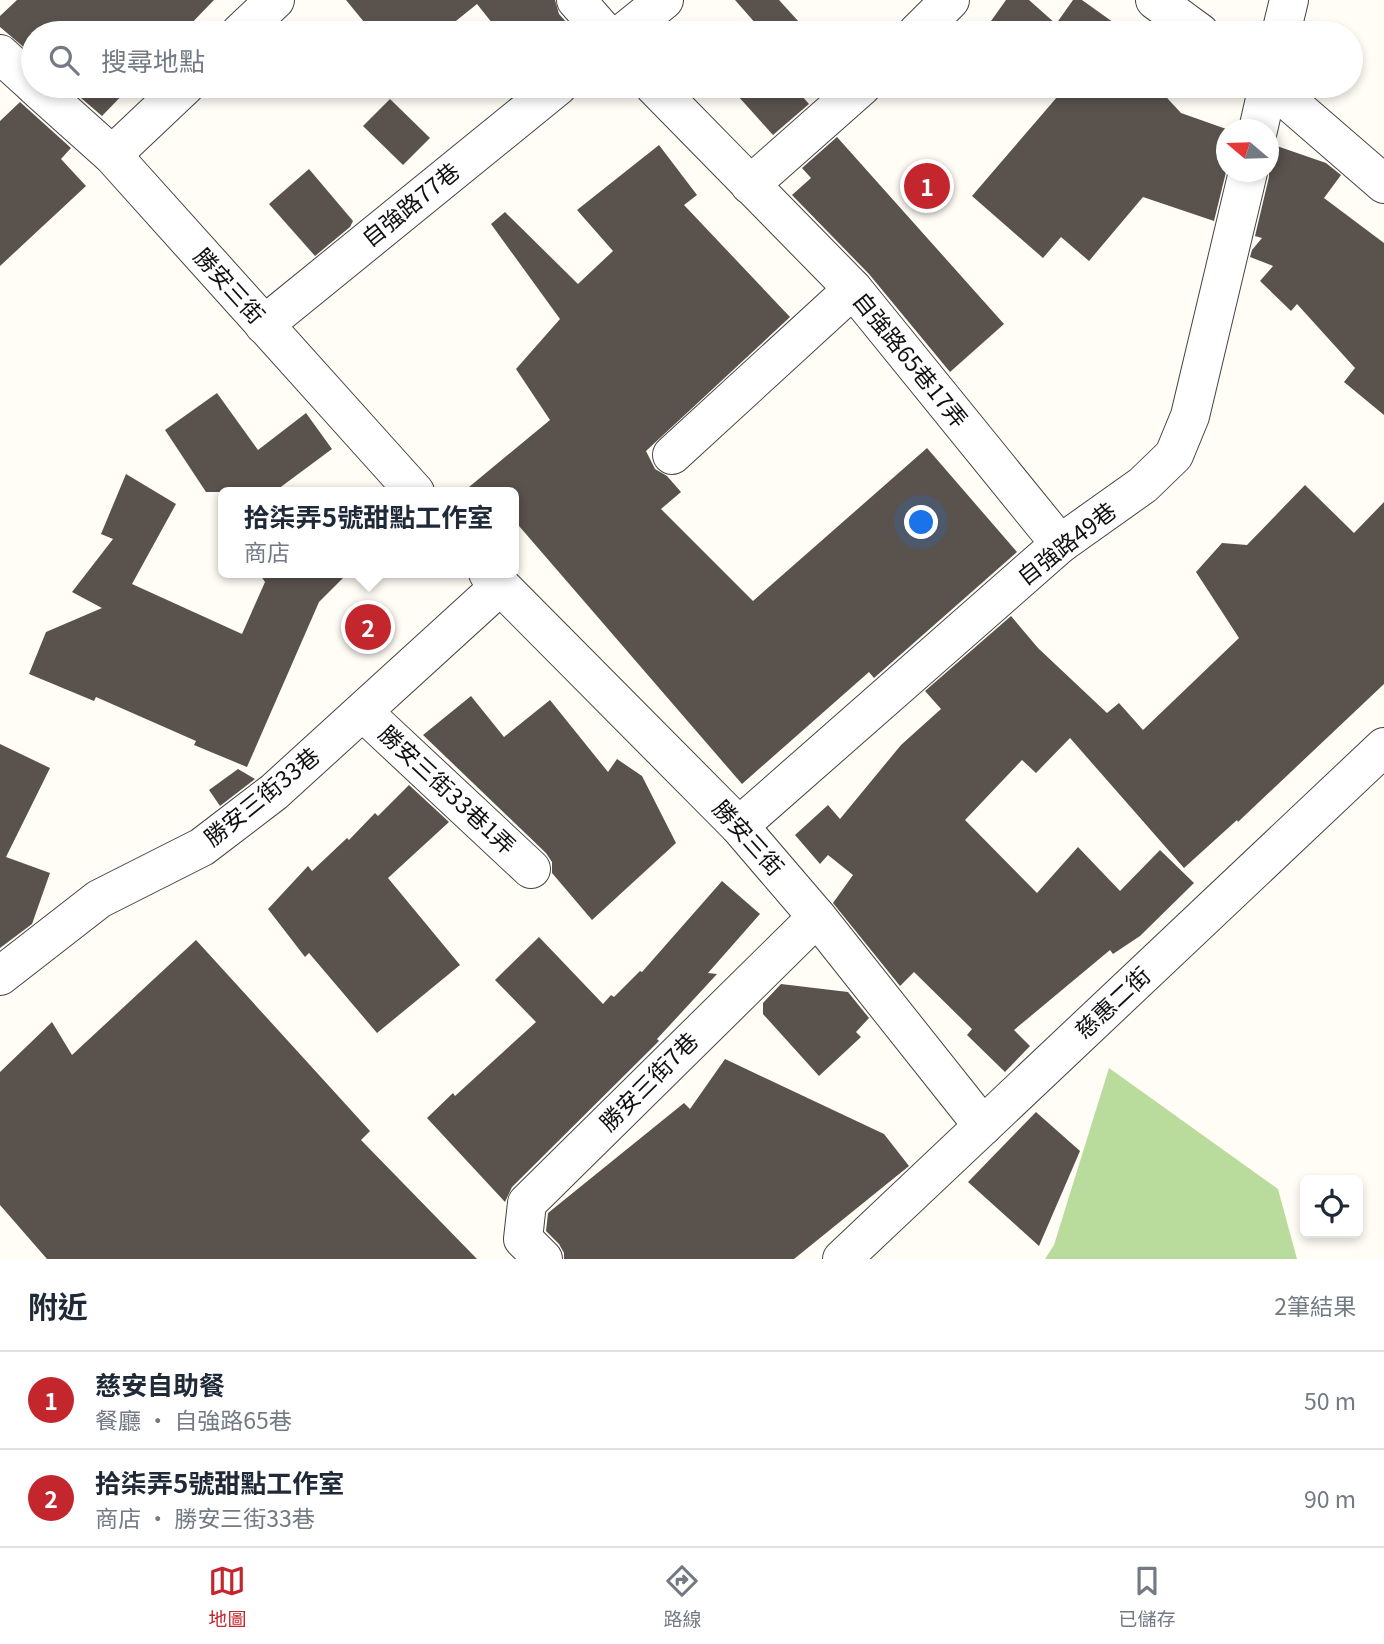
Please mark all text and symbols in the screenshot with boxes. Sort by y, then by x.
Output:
search box [21,21,1363,98]
icon: search [45,41,83,79]
text: 搜尋地點 [101,41,205,78]
north arrow [1216,119,1279,182]
street label: 自強路77巷 [353,153,466,254]
pin: 1 [904,160,950,212]
street label: 勝安三街 [187,239,274,330]
street label: 自強路65巷17弄 [846,284,977,434]
popup [218,487,519,578]
street label: 自強路49巷 [1009,493,1123,592]
text: 拾柒弄5號甜點工作室 [244,497,493,534]
your location [904,505,938,539]
text: 商店 [244,534,290,568]
pin: 2 [345,601,391,653]
street label: 勝安三街33巷1弄 [372,716,524,861]
street label: 勝安三街33巷 [195,738,326,853]
street label: 勝安三街 [706,791,793,882]
street label: 慈惠二街 [1066,958,1157,1045]
street label: 勝安三街7巷 [590,1023,705,1138]
map controls [1300,1175,1363,1238]
button: locate [1300,1175,1363,1238]
text: 附近 [28,1283,88,1327]
text: 2筆結果 [1274,1288,1356,1322]
text: 慈安自助餐 [95,1365,225,1402]
text: 1 [44,1383,58,1417]
text: 50 m [1304,1383,1356,1417]
text: 餐廳 · 自強路65巷 [95,1402,292,1436]
text: 拾柒弄5號甜點工作室 [95,1463,344,1500]
text: 2 [44,1481,58,1515]
text: 90 m [1304,1481,1356,1515]
text: 商店 · 勝安三街33巷 [95,1500,315,1534]
tab: 地圖 [208,1562,247,1631]
tab: 路線 [663,1562,702,1631]
tab: 已儲存 [1118,1562,1176,1631]

